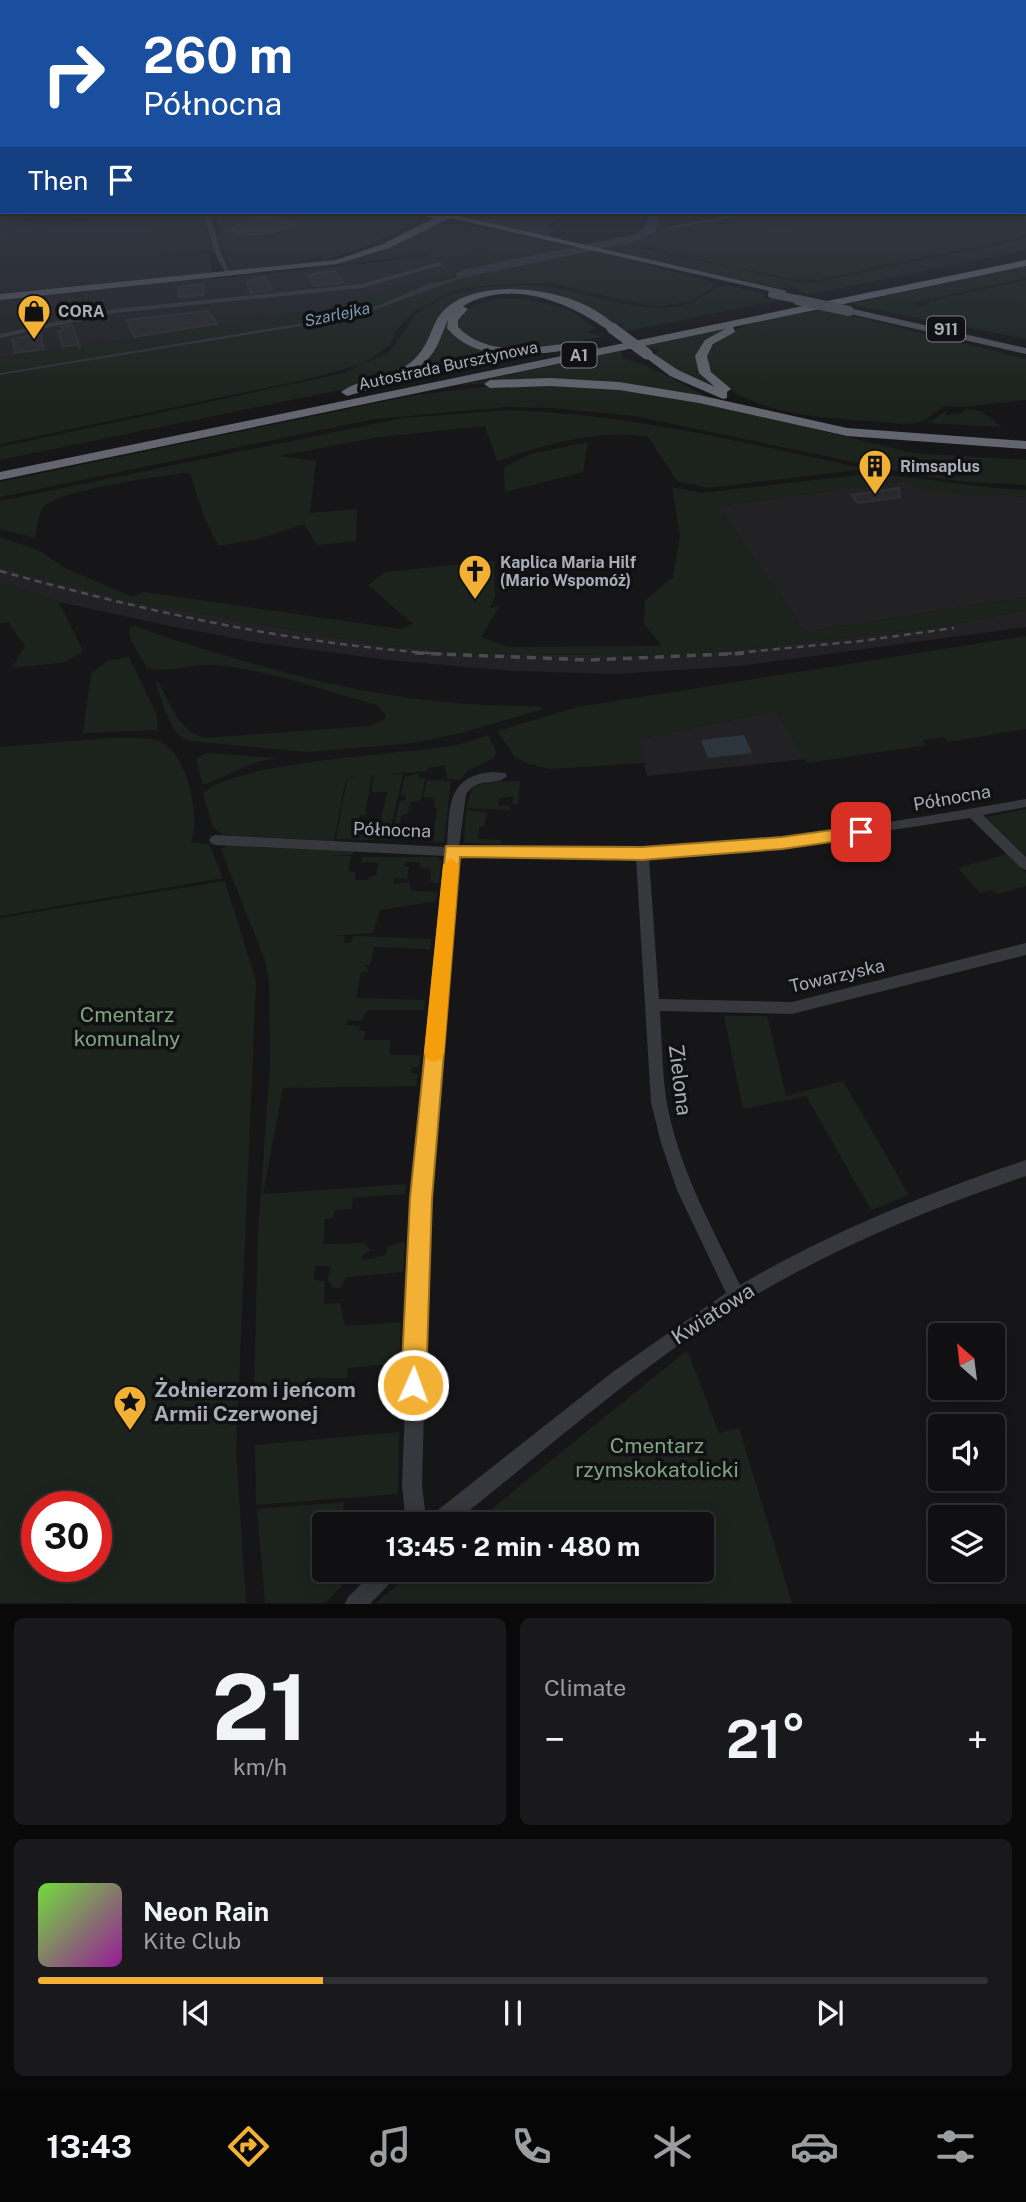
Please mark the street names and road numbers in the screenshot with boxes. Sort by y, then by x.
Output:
road number: 911 [927,316,965,342]
street label: Autostrada Bursztynowa [357,337,540,394]
road number: A1 [562,342,596,368]
street label: Północna [912,780,992,815]
street label: Północna [353,818,432,841]
street label: Towarzyska [787,954,887,997]
street label: Zielona [664,1043,697,1117]
street label: Kwiatowa [667,1278,759,1350]

